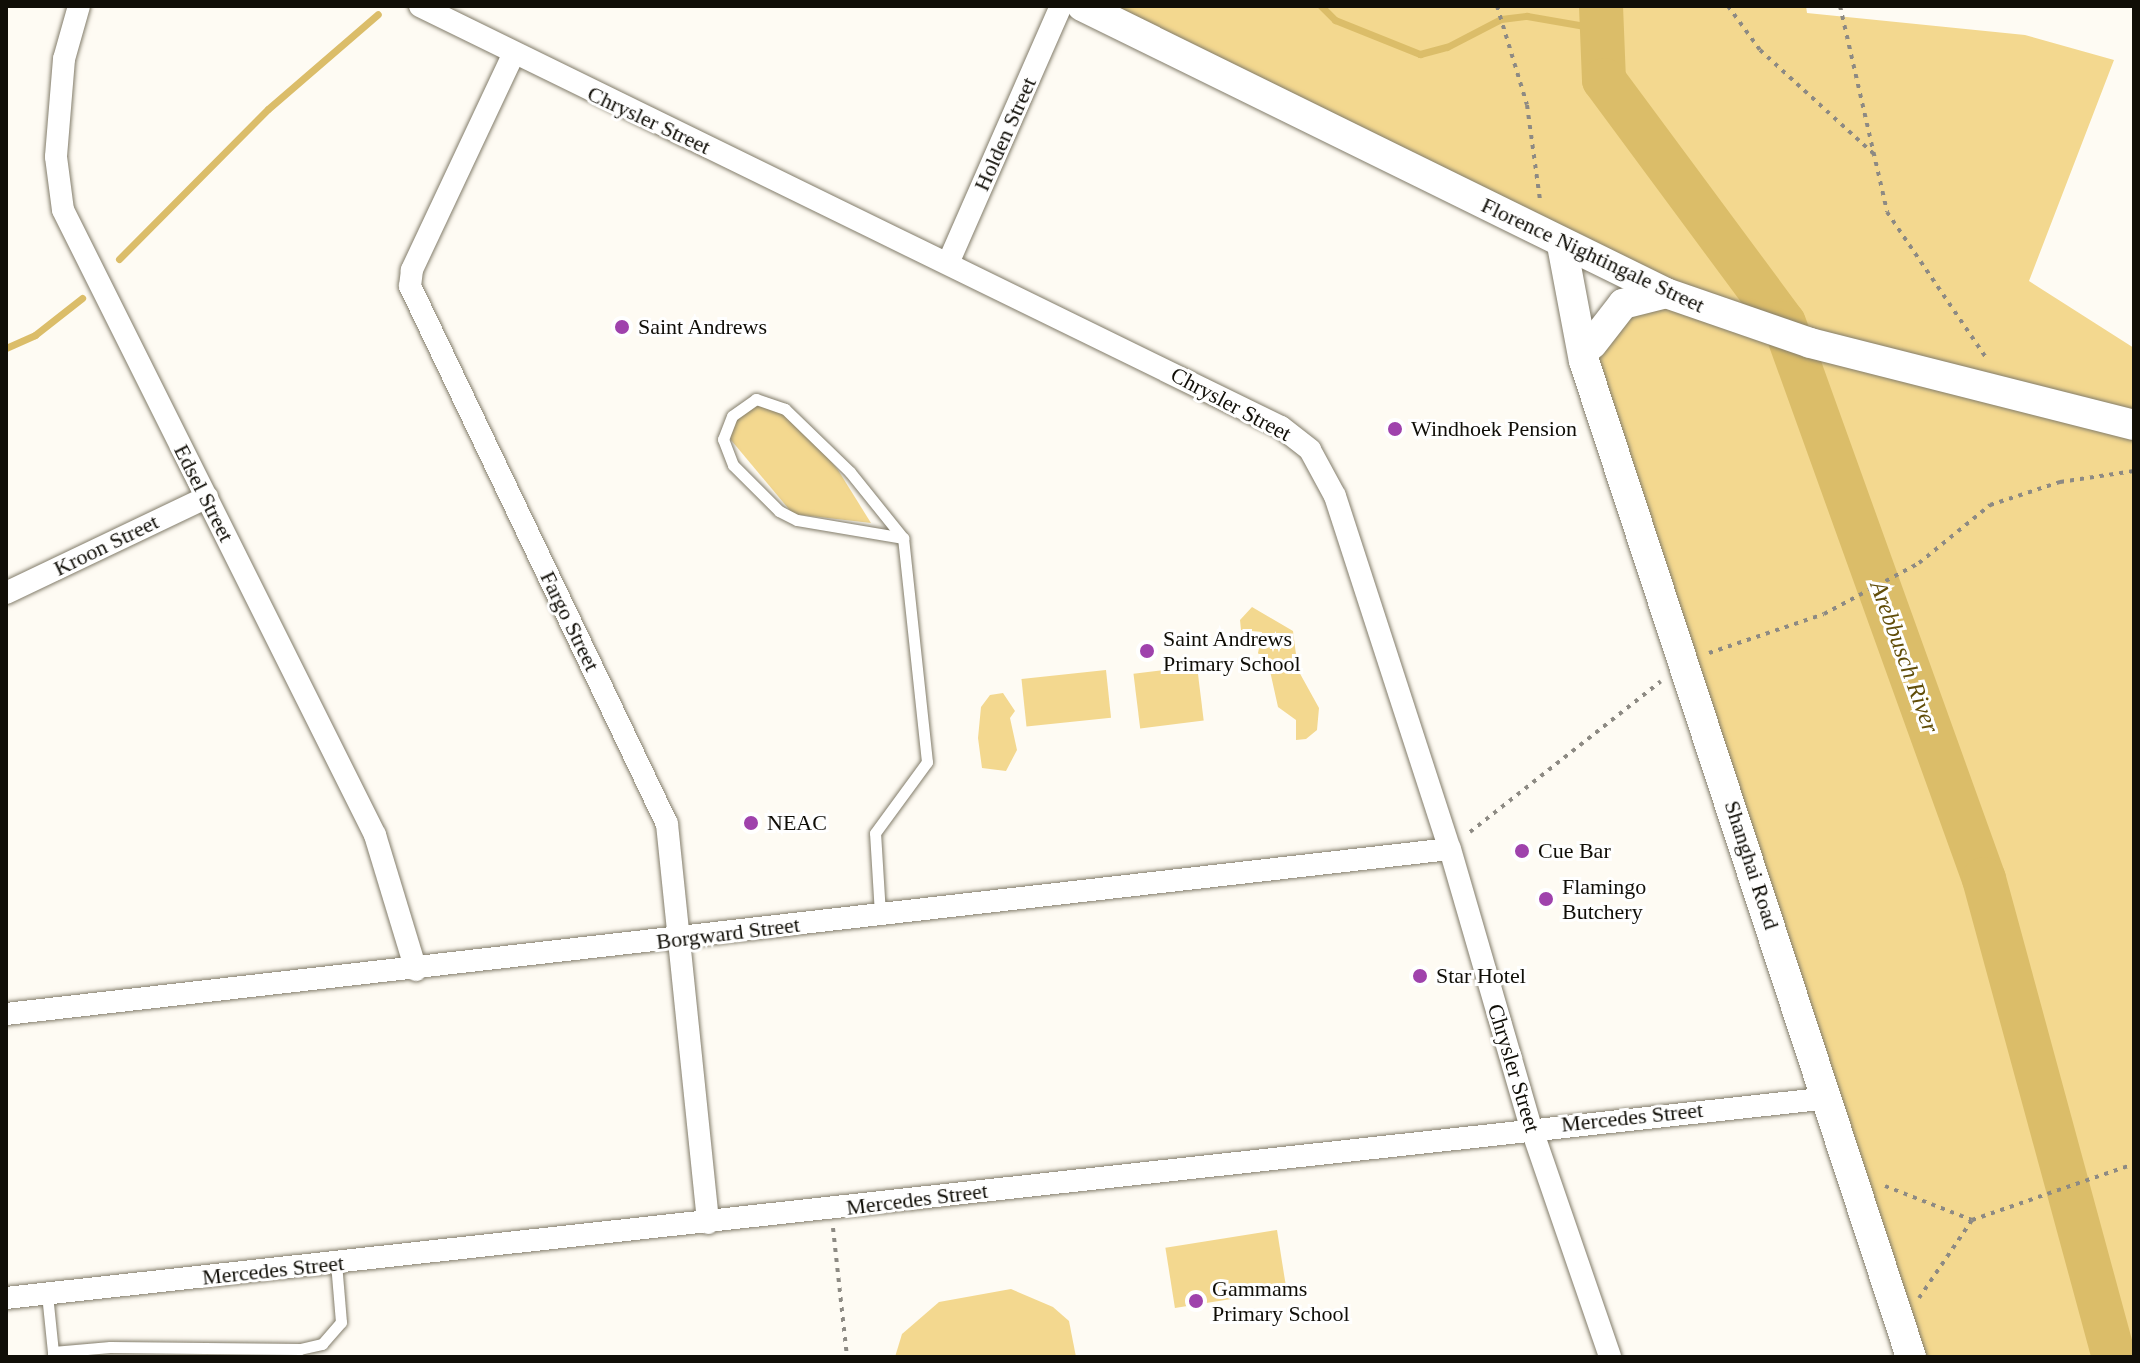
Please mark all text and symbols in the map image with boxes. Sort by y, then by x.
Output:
street label: Holden Street [968,73,1042,195]
street label: Chrysler Street [583,80,715,160]
street label: Florence Nightingale Street [1477,192,1709,318]
place label: Saint Andrews [638,314,768,340]
marker: Saint Andrews [613,318,631,336]
street label: Chrysler Street [1166,361,1296,447]
place label: Windhoek Pension [1411,416,1577,442]
marker: Windhoek Pension [1386,420,1404,438]
street label: Edsel Street [168,440,240,546]
street label: Kroon Street [49,508,163,582]
street label: Fargo Street [535,567,605,675]
water label: Arebbusch River [1863,577,1945,737]
place label: Saint Andrews Primary School [1163,625,1300,676]
marker: Saint Andrews Primary School [1138,642,1156,660]
street label: Shanghai Road [1719,797,1785,933]
place label: NEAC [767,810,827,836]
marker: NEAC [742,814,760,832]
place label: Cue Bar [1538,838,1611,864]
marker: Cue Bar [1513,842,1531,860]
place label: Flamingo Butchery [1562,873,1646,924]
marker: Flamingo Butchery [1537,890,1555,908]
street label: Borgward Street [655,911,801,955]
place label: Star Hotel [1436,963,1526,989]
marker: Star Hotel [1411,967,1429,985]
street label: Chrysler Street [1482,1001,1546,1135]
street label: Mercedes Street [1560,1096,1704,1138]
street label: Mercedes Street [845,1177,989,1221]
street label: Mercedes Street [201,1249,345,1291]
place label: Gammams Primary School [1212,1275,1349,1326]
marker: Gammams Primary School [1187,1292,1205,1310]

